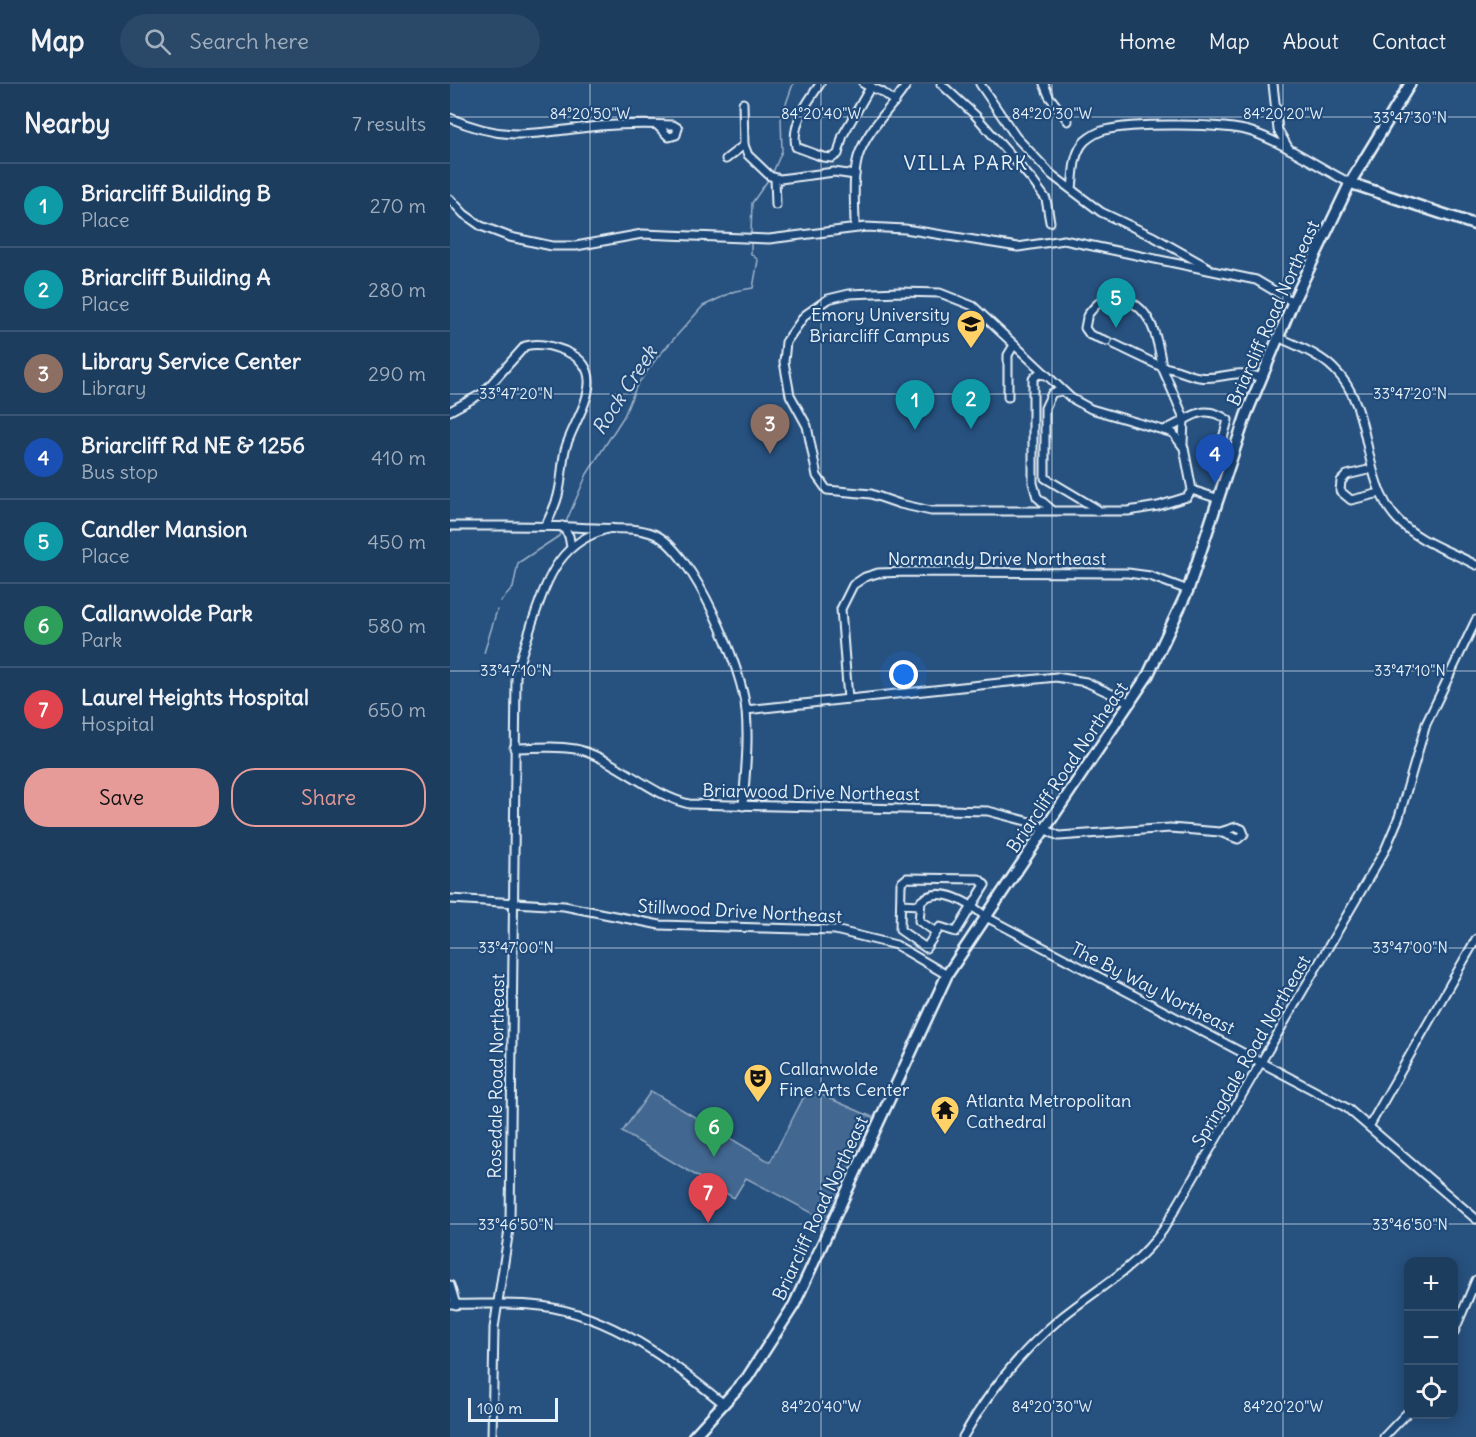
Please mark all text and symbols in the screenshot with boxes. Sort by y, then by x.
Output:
search box [120,14,540,68]
text: Map [30,23,84,59]
icon: search [141,25,174,58]
text: Search here [189,27,309,55]
text: Home [1119,28,1176,55]
text: Map [1209,28,1250,55]
text: About [1283,28,1339,55]
text: Contact [1372,28,1446,55]
text: 84°20'50"W [550,104,631,123]
text: 84°20'40"W [781,104,861,123]
text: 84°20'30"W [1012,104,1093,123]
text: 84°20'20"W [1243,104,1323,123]
text: Nearby [24,107,110,140]
text: 33°47'30"N [1373,108,1447,127]
text: 7 results [352,111,426,136]
district label: VILLA PARK [904,150,1028,175]
text: Briarcliff Building B [81,179,271,207]
text: 1 [40,193,47,218]
text: 270 m [370,193,426,218]
text: Place [81,207,129,232]
street label: Briarcliff Road Northeast [1222,217,1324,409]
text: Briarcliff Building A [81,263,271,291]
text: 2 [38,277,49,302]
text: 280 m [368,277,426,302]
pin: 5 [1096,278,1136,328]
text: Place [81,291,129,316]
place label: Emory University Briarcliff Campus [809,303,950,347]
school or university icon: Emory University Briarcliff Campus [955,308,987,350]
water label: Rock Creek [586,339,663,439]
text: Library Service Center [81,347,301,375]
text: 3 [38,361,49,386]
text: 290 m [368,361,426,386]
text: Library [81,375,146,400]
pin: 1 [896,380,934,430]
pin: 2 [952,380,990,429]
text: 33°47'20"N [479,384,553,403]
text: 33°47'20"N [1373,384,1447,403]
pin: 3 [750,404,790,454]
text: Briarcliff Rd NE & 1256 [81,431,305,459]
pin: 4 [1196,434,1234,484]
text: 4 [38,445,49,470]
text: 410 m [371,445,426,470]
text: Bus stop [81,459,158,484]
text: Candler Mansion [81,515,248,543]
text: 5 [38,529,49,554]
text: 450 m [367,529,426,554]
text: Place [81,543,129,568]
street label: Normandy Drive Northeast [888,547,1106,570]
text: Callanwolde Park [81,599,253,627]
text: 6 [38,613,49,638]
text: 580 m [368,613,426,638]
text: Park [81,627,122,652]
your location [889,660,918,689]
text: 33°47'10"N [480,661,552,680]
text: 33°47'10"N [1374,661,1446,680]
street label: Briarcliff Road Northeast [1001,677,1133,857]
text: Laurel Heights Hospital [81,683,309,711]
text: 7 [39,697,48,722]
text: 650 m [368,697,426,722]
text: Hospital [81,711,154,736]
button: Save [24,768,219,827]
button: Share [231,768,426,827]
street label: Briarwood Drive Northeast [702,779,920,805]
street label: Stillwood Drive Northeast [637,894,843,928]
street label: The By Way Northeast [1067,937,1239,1039]
text: 33°47'00"N [478,938,554,957]
text: 33°47'00"N [1372,938,1448,957]
street label: Springdale Road Northeast [1187,951,1315,1151]
street label: Rosedale Road Northeast [483,973,509,1179]
place label: Callanwolde Fine Arts Center [779,1057,910,1101]
theatre icon: Callanwolde Fine Arts Center [742,1062,774,1104]
place label: Atlanta Metropolitan Cathedral [966,1089,1131,1133]
temple icon: Atlanta Metropolitan Cathedral [929,1094,961,1136]
pin: 6 [694,1108,734,1157]
street label: Briarcliff Road Northeast [767,1112,873,1304]
pin: 7 [688,1174,728,1223]
text: 33°46'50"N [478,1215,554,1234]
text: 33°46'50"N [1372,1215,1448,1234]
map controls [1404,1257,1458,1419]
button: + [1404,1257,1458,1311]
button: − [1404,1311,1458,1365]
button: locate [1404,1365,1458,1419]
scale bar [468,1395,558,1422]
text: 84°20'40"W [781,1397,861,1416]
text: 84°20'30"W [1012,1397,1093,1416]
text: 84°20'20"W [1243,1397,1323,1416]
text: 100 m [477,1398,522,1418]

